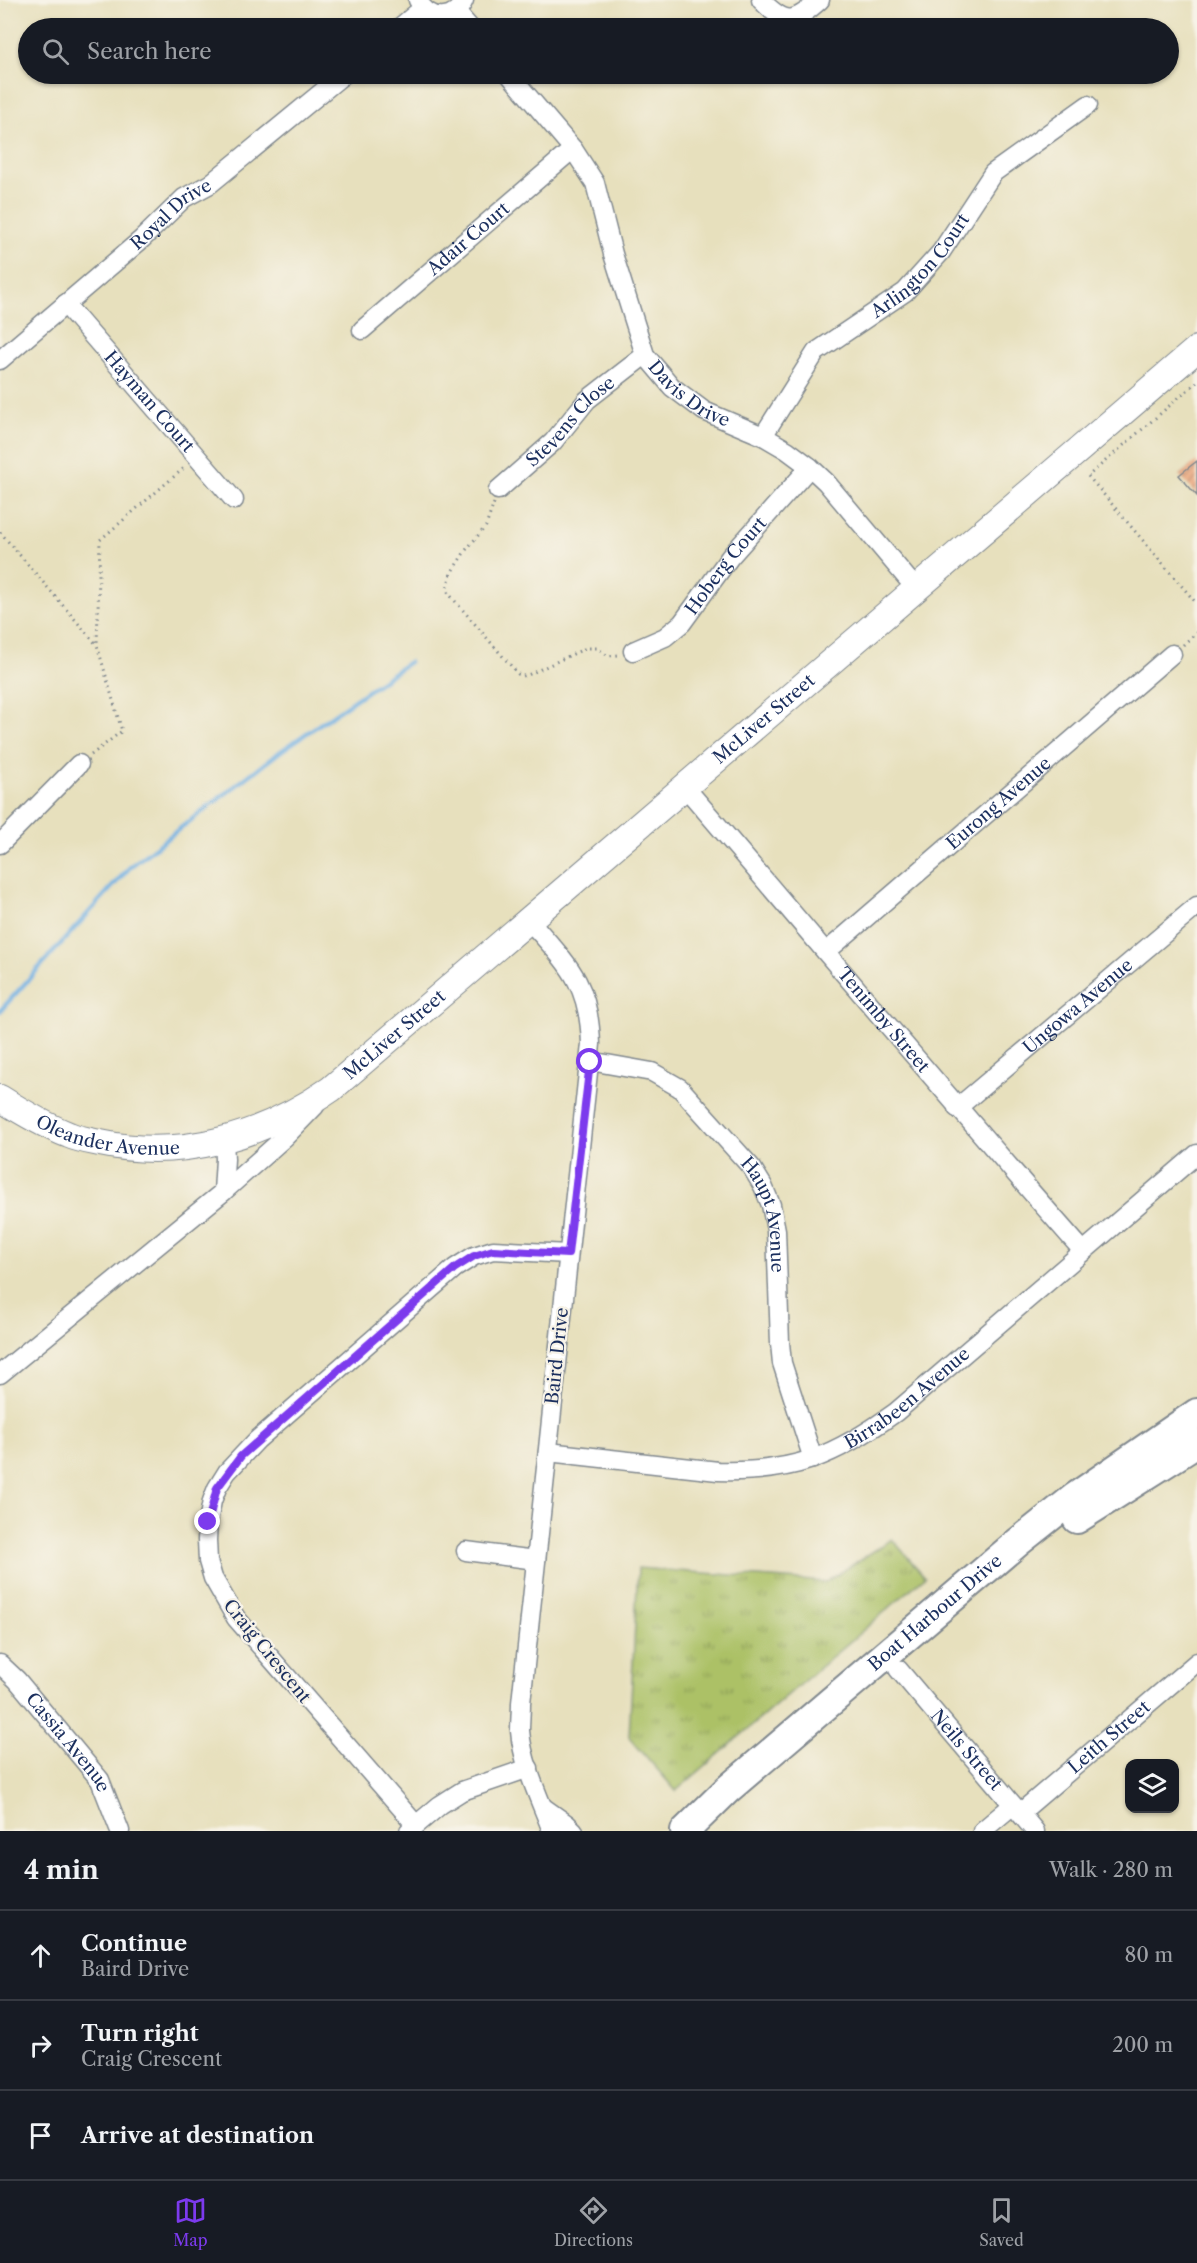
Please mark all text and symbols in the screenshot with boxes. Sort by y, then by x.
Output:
search box [18,18,1179,84]
icon: search [39,35,72,68]
text: Search here [87,38,212,65]
street label: Royal Drive [126,174,215,255]
street label: Adair Court [422,197,514,281]
street label: Arlington Court [866,209,974,323]
street label: Hayman Court [100,347,199,457]
street label: Davis Drive [643,356,733,432]
street label: Stevens Close [521,372,619,471]
street label: Hoberg Court [681,512,772,619]
street label: McLiver Street [709,669,820,769]
street label: Eurong Avenue [942,752,1056,854]
street label: Ungowa Avenue [1019,954,1137,1059]
street label: Tenimby Street [833,963,935,1077]
street label: McLiver Street [339,985,450,1084]
route start [576,1048,602,1074]
street label: Oleander Avenue [32,1110,181,1160]
street label: Haupt Avenue [736,1152,789,1273]
street label: Baird Drive [541,1306,573,1406]
street label: Birrabeen Avenue [841,1343,974,1454]
route end [194,1508,220,1534]
street label: Boat Harbour Drive [864,1550,1006,1676]
street label: Craig Crescent [219,1595,316,1708]
street label: Cassia Avenue [21,1688,115,1795]
street label: Leith Street [1063,1696,1155,1778]
street label: Neils Street [926,1705,1007,1795]
map controls [1125,1759,1179,1813]
button: layers [1125,1759,1179,1813]
text: 4 min [24,1854,99,1886]
text: Walk · 280 m [1049,1858,1173,1882]
text: Continue [81,1930,187,1957]
icon: ahead [24,1939,57,1972]
text: 80 m [1125,1943,1173,1967]
text: Baird Drive [81,1957,189,1981]
text: Turn right [81,2020,199,2047]
icon: right [24,2029,57,2062]
text: 200 m [1112,2033,1173,2057]
text: Craig Crescent [81,2047,222,2071]
icon: arrive [24,2119,57,2152]
text: Arrive at destination [81,2122,314,2149]
tab: Map [173,2194,208,2250]
tab: Directions [554,2194,633,2250]
tab: Saved [979,2194,1024,2250]

